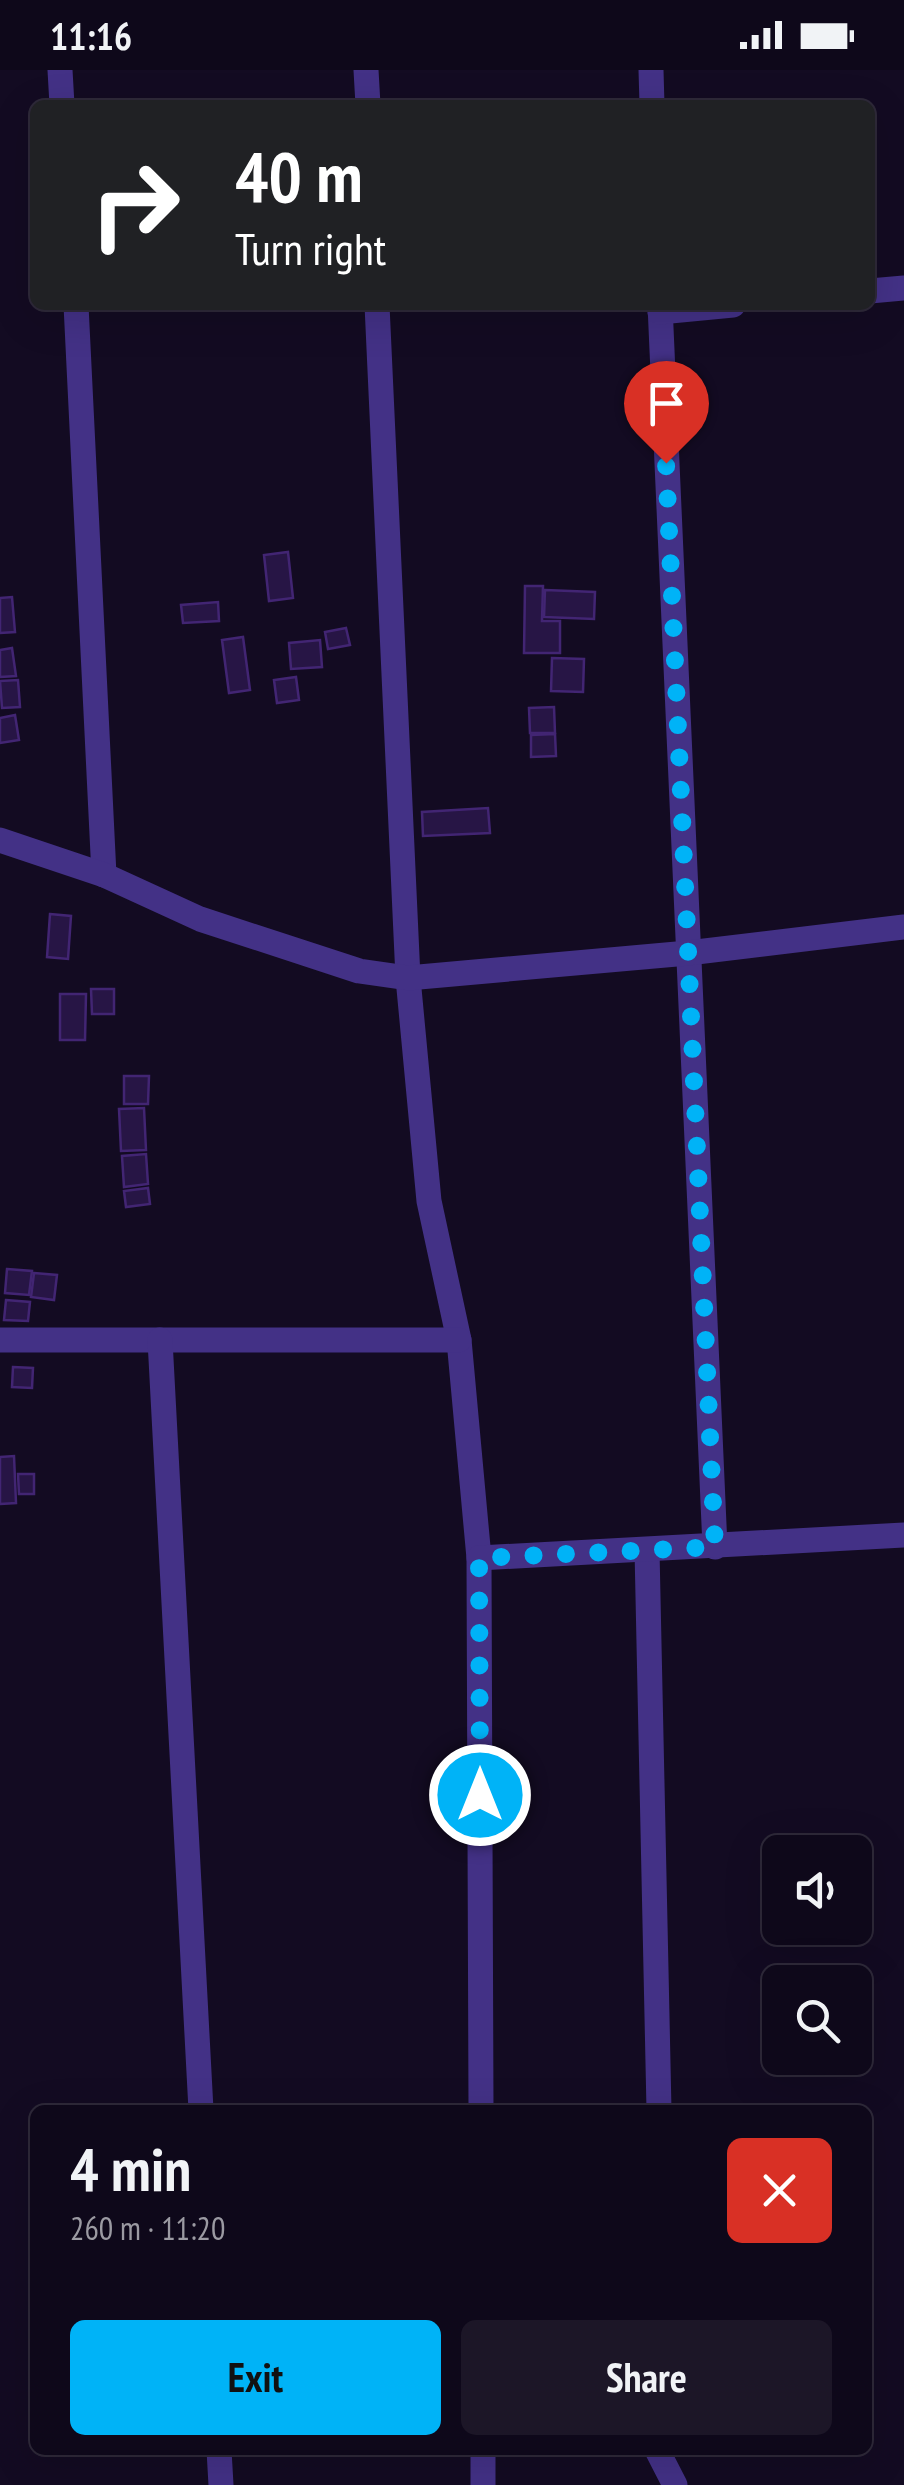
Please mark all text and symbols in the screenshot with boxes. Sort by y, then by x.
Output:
text: 11:16 [50,11,132,60]
text: 40 m [235,131,363,221]
icon: right [70,140,200,270]
text: Turn right [235,219,386,277]
pin [624,361,709,464]
icon: arrive [639,376,694,431]
position arrow [428,1743,532,1847]
map controls [762,1835,872,2075]
button: sound [762,1835,872,1945]
button: search [762,1965,872,2075]
text: 4 min [70,2130,191,2208]
button: close [727,2138,832,2243]
text: 260 m · 11:20 [70,2207,225,2249]
button: Exit [70,2320,441,2435]
button: Share [461,2320,832,2435]

